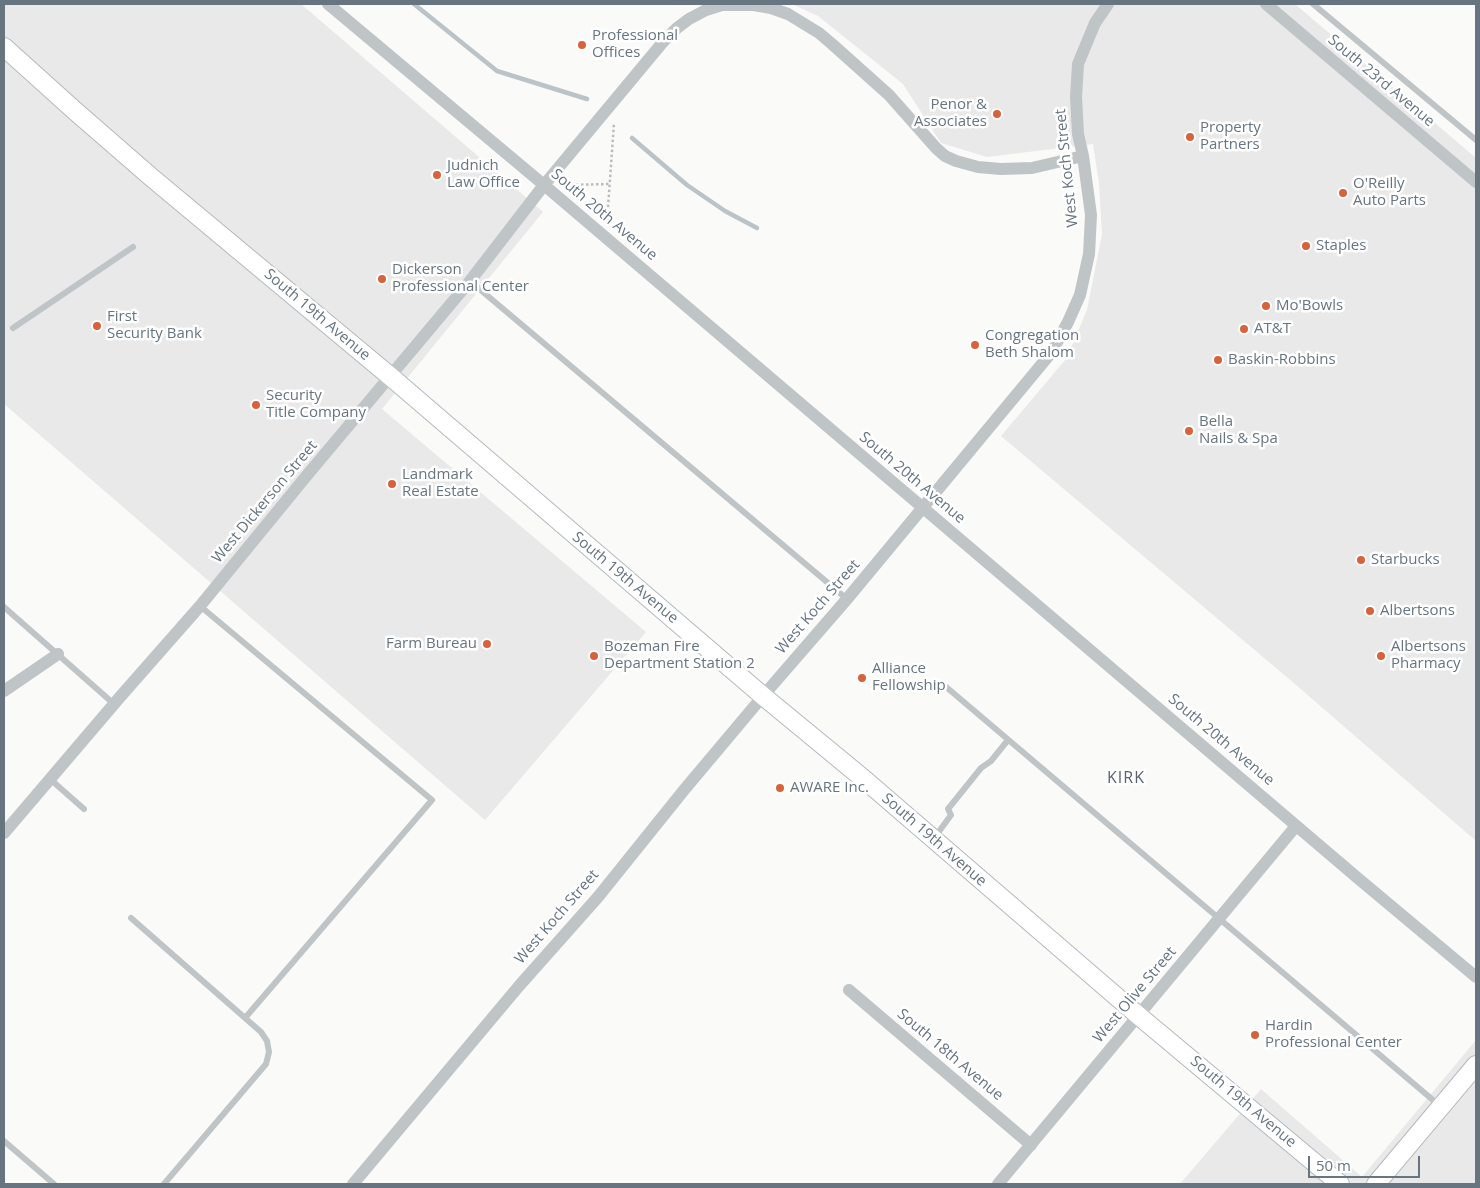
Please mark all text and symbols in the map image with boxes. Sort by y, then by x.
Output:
place label: Professional Offices [592,27,678,62]
street label: South 23rd Avenue [1324,31,1438,131]
marker: Professional Offices [576,39,588,51]
place label: Penor & Associates [914,96,987,131]
marker: Penor & Associates [991,108,1003,120]
street label: West Koch Street [1052,108,1082,228]
place label: Property Partners [1200,119,1261,154]
marker: Property Partners [1184,131,1196,143]
place label: Judnich Law Office [447,157,520,192]
street label: South 20th Avenue [547,165,661,265]
marker: Judnich Law Office [431,169,443,181]
place label: O'Reilly Auto Parts [1353,175,1426,210]
marker: O'Reilly Auto Parts [1337,187,1349,199]
place label: Staples [1316,237,1366,255]
marker: Staples [1300,240,1312,252]
place label: Dickerson Professional Center [392,261,529,296]
street label: South 19th Avenue [260,265,374,365]
marker: Dickerson Professional Center [376,273,388,285]
place label: Mo'Bowls [1276,297,1343,315]
marker: Mo'Bowls [1260,300,1272,312]
place label: First Security Bank [107,308,202,343]
marker: First Security Bank [91,320,103,332]
place label: AT&T [1254,320,1291,338]
marker: AT&T [1238,323,1250,335]
place label: Congregation Beth Shalom [985,327,1079,362]
marker: Congregation Beth Shalom [969,339,981,351]
place label: Baskin-Robbins [1228,351,1336,369]
marker: Baskin-Robbins [1212,354,1224,366]
place label: Security Title Company [266,387,366,422]
marker: Security Title Company [250,399,262,411]
place label: Bella Nails & Spa [1199,413,1278,448]
marker: Bella Nails & Spa [1183,425,1195,437]
street label: South 20th Avenue [855,428,969,528]
street label: West Dickerson Street [209,437,321,567]
place label: Landmark Real Estate [402,466,479,501]
marker: Landmark Real Estate [386,478,398,490]
street label: South 19th Avenue [568,528,682,628]
place label: Starbucks [1371,551,1440,569]
marker: Starbucks [1355,554,1367,566]
street label: West Koch Street [772,556,864,658]
place label: Albertsons [1380,602,1455,620]
marker: Albertsons [1364,605,1376,617]
place label: Farm Bureau [386,635,477,653]
marker: Farm Bureau [481,638,493,650]
place label: Bozeman Fire Department Station 2 [604,638,755,673]
place label: Albertsons Pharmacy [1391,638,1466,673]
marker: Bozeman Fire Department Station 2 [588,650,600,662]
marker: Albertsons Pharmacy [1375,650,1387,662]
place label: Alliance Fellowship [872,660,946,695]
marker: Alliance Fellowship [856,672,868,684]
street label: South 20th Avenue [1164,690,1278,790]
district label: KIRK [1107,768,1145,788]
place label: AWARE Inc. [790,779,869,797]
marker: AWARE Inc. [774,782,786,794]
street label: South 19th Avenue [878,790,990,890]
street label: West Koch Street [511,866,603,968]
street label: West Olive Street [1090,943,1180,1047]
street label: South 18th Avenue [893,1005,1007,1105]
place label: Hardin Professional Center [1265,1017,1402,1052]
marker: Hardin Professional Center [1249,1029,1261,1041]
street label: South 19th Avenue [1186,1052,1300,1152]
scale bar [1310,1146,1422,1178]
text: 50 m [1316,1155,1351,1175]

